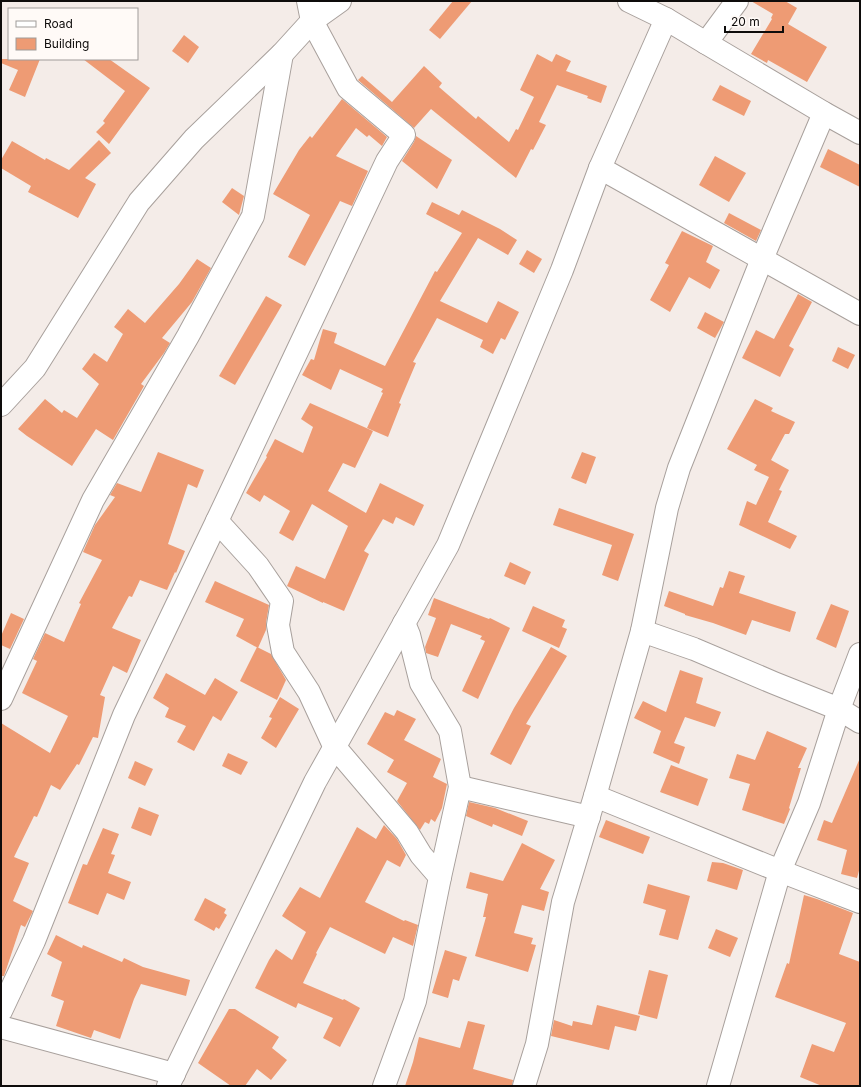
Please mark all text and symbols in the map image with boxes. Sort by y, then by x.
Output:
legend [8,8,138,60]
scale bar [725,8,783,34]
text: 20 m [731,14,760,29]
text: Road [44,16,73,31]
text: Building [44,36,89,51]

